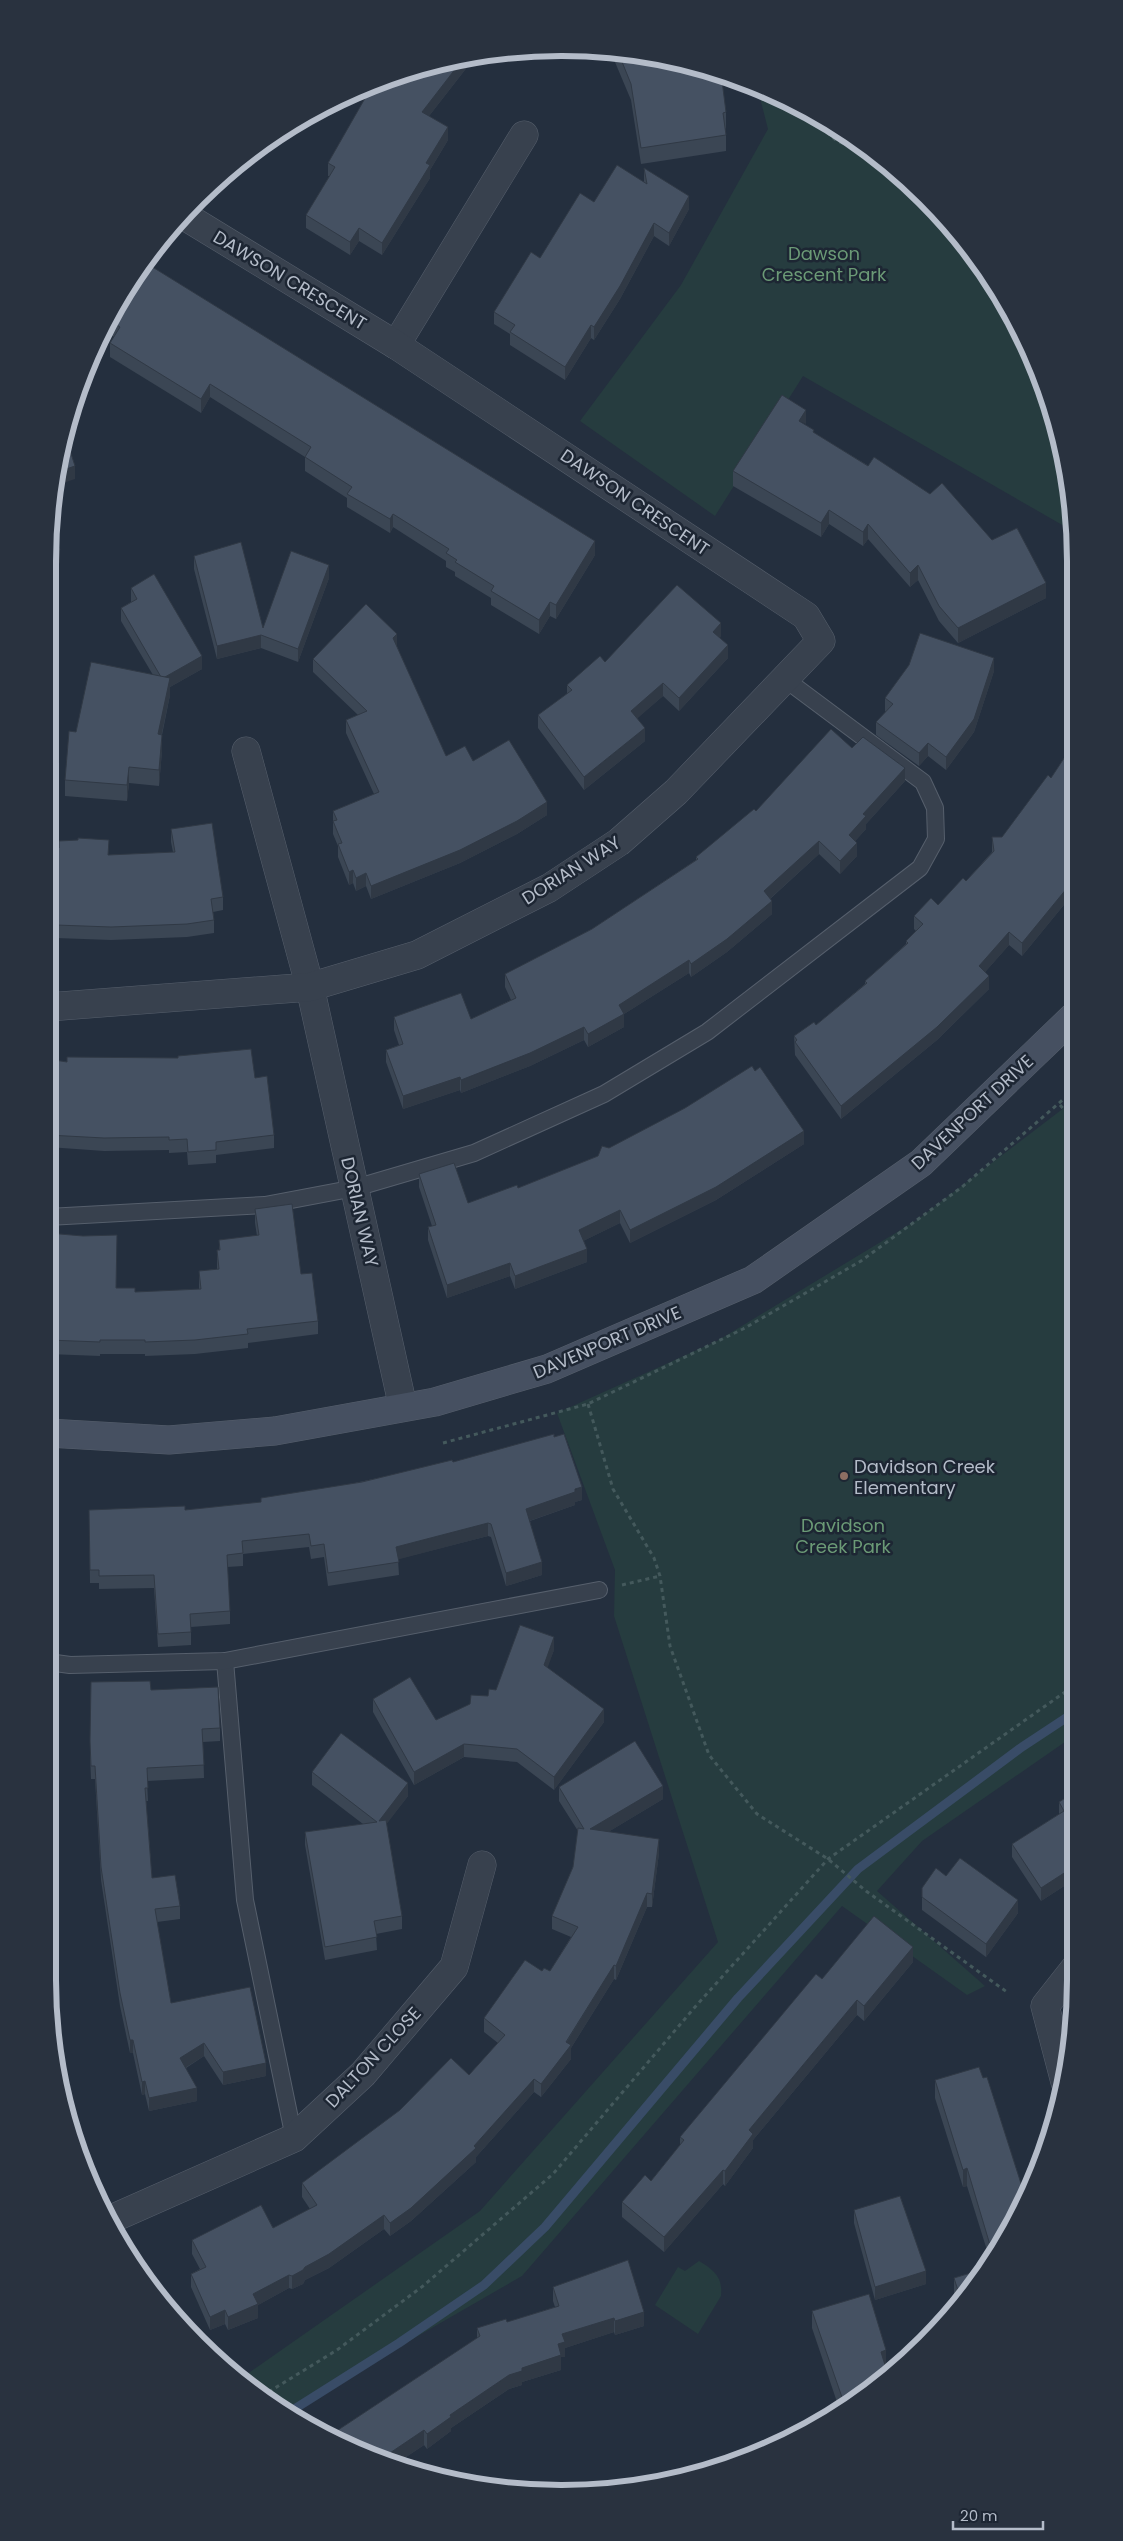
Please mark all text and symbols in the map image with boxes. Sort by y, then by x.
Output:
street label: DAWSON CRESCENT [209,224,372,336]
park label: Dawson Crescent Park [762,241,887,287]
street label: DAWSON CRESCENT [556,443,715,561]
street label: DORIAN WAY [517,829,626,910]
street label: DAVENPORT DRIVE [906,1049,1038,1175]
street label: DORIAN WAY [335,1155,385,1270]
street label: DAVENPORT DRIVE [529,1300,685,1384]
place label: Davidson Creek Elementary [854,1454,996,1500]
marker: Davidson Creek Elementary [838,1470,850,1482]
park label: Davidson Creek Park [795,1513,892,1559]
street label: DALTON CLOSE [320,2001,426,2113]
scale bar [953,2498,1043,2530]
text: 20 m [960,2505,998,2526]

